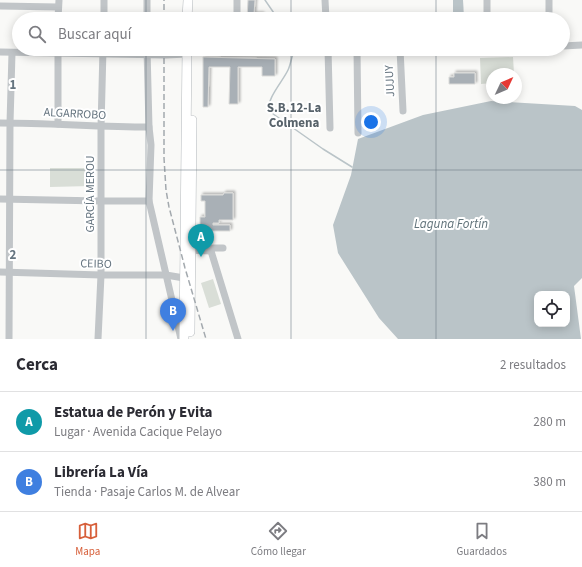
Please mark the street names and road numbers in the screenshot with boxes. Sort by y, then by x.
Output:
street label: JUJUY [381,64,399,97]
street label: ALGARROBO [43,104,107,124]
street label: GARCÍA MEROU [82,155,99,233]
street label: CEIBO [80,255,112,273]

